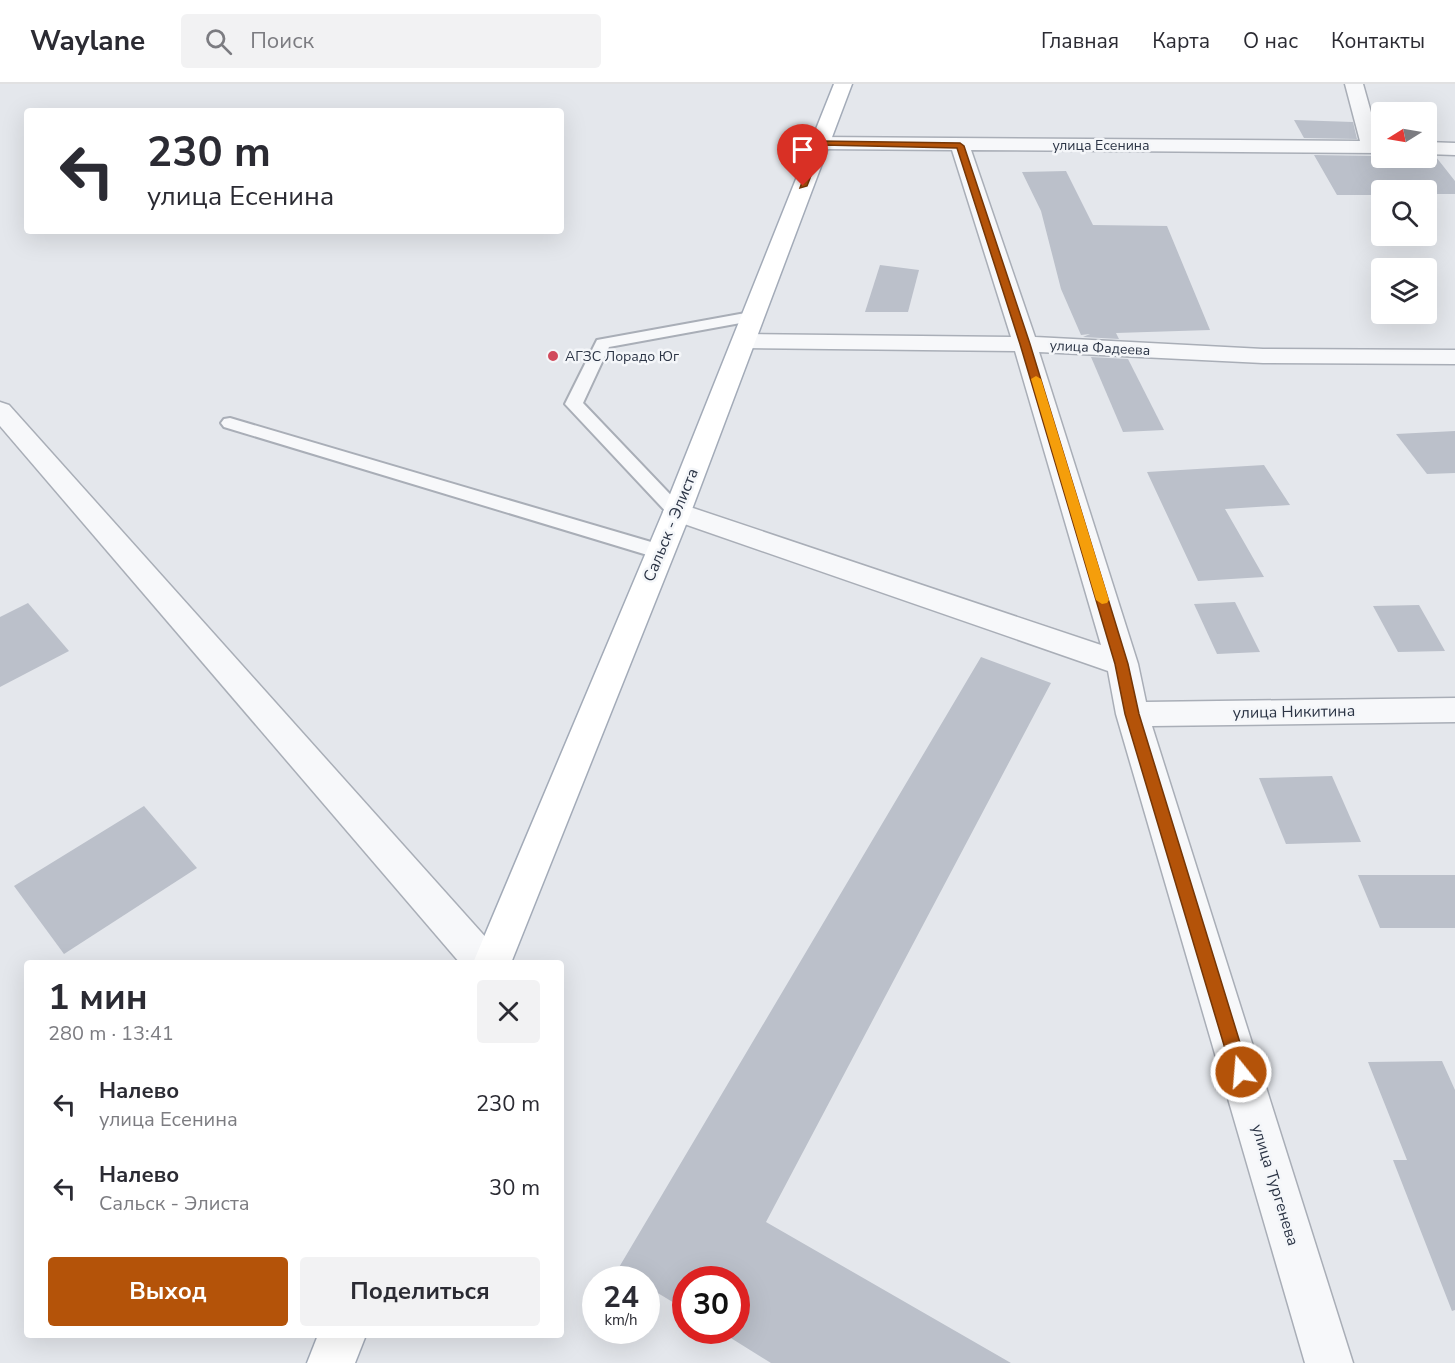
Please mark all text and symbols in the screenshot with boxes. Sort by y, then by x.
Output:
search box [181,14,601,68]
text: Waylane [30,22,145,60]
icon: search [202,25,235,58]
text: Поиск [250,26,314,56]
text: Главная [1041,27,1119,55]
text: Карта [1152,27,1210,55]
text: О нас [1243,27,1298,55]
text: Контакты [1331,27,1425,55]
north arrow [1371,102,1437,168]
map controls [1371,102,1437,324]
text: 230 m [147,124,271,181]
pin [777,124,828,186]
icon: left [48,132,126,210]
icon: arrive [786,133,819,166]
street label: улица Есенина [1052,136,1150,155]
text: улица Есенина [147,178,334,215]
button: search [1371,180,1437,246]
button: layers [1371,258,1437,324]
street label: улица Фадеева [1049,336,1151,360]
place label: АГЗС Лорадо Юг [565,347,679,366]
marker: АГЗС Лорадо Юг [546,349,560,363]
street label: Сальск - Элиста [638,465,704,585]
street label: улица Никитина [1233,700,1355,724]
text: 1 мин [48,973,148,1022]
button: close [477,980,540,1043]
text: 280 m · 13:41 [48,1020,174,1047]
position arrow [1209,1040,1273,1104]
text: Налево [99,1076,179,1106]
icon: left [48,1088,81,1121]
text: 230 m [476,1089,540,1119]
text: улица Есенина [99,1106,238,1133]
street label: улица Тургенева [1246,1121,1304,1249]
text: Налево [99,1160,179,1190]
icon: left [48,1172,81,1205]
text: 30 m [489,1173,540,1203]
text: Сальск - Элиста [99,1190,250,1217]
button: Выход [48,1257,288,1326]
button: Поделиться [300,1257,540,1326]
speed limit sign: 30 [672,1266,750,1344]
text: 24 [603,1277,639,1318]
text: km/h [604,1310,638,1330]

